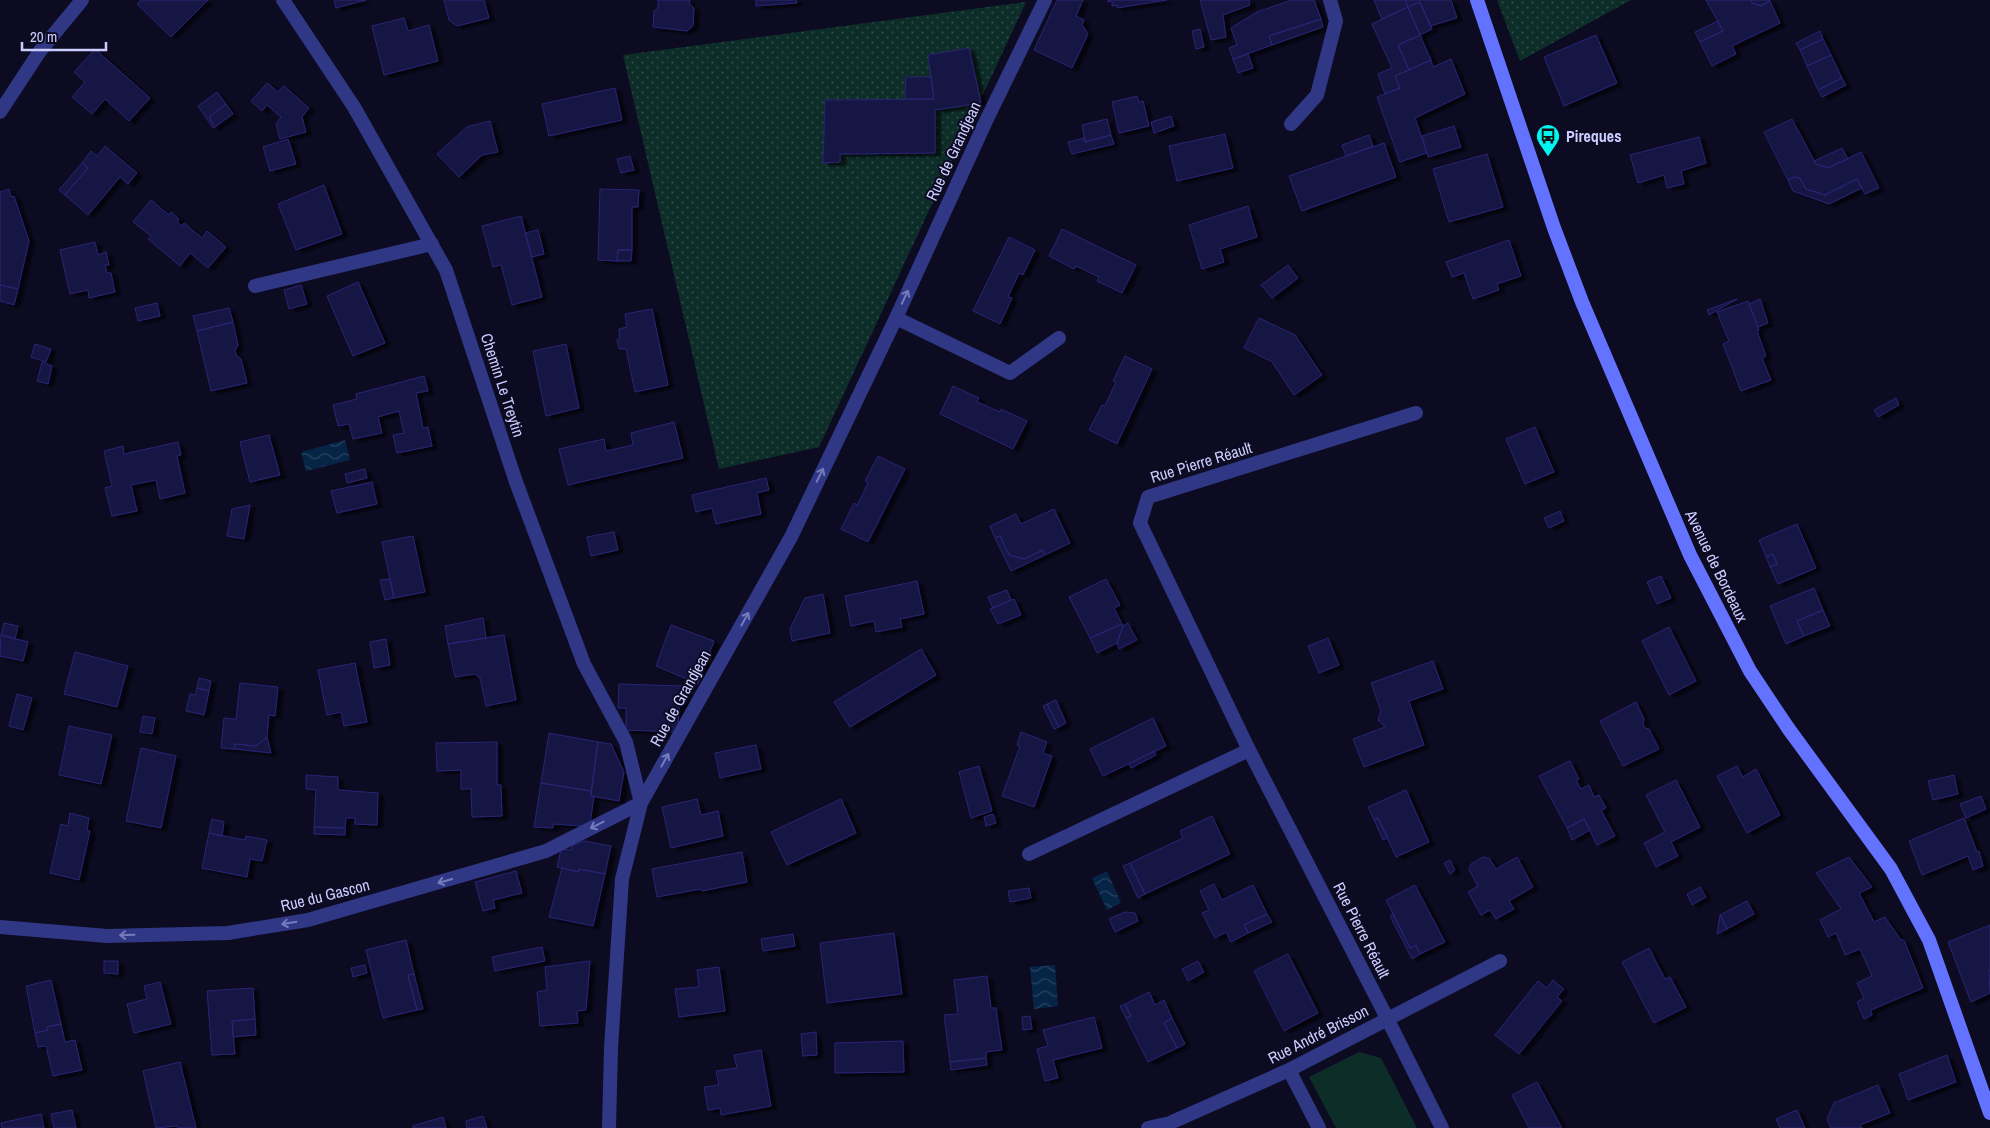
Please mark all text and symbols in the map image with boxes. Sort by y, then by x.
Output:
scale bar [22,20,106,52]
text: 20 m [30,26,57,47]
street label: Rue de Grandjean [920,98,986,204]
bus stop icon: Pireques [1535,123,1561,157]
place label: Pireques [1566,125,1621,147]
one-way arrow [901,290,911,305]
street label: Chemin Le Treytin [476,330,530,440]
street label: Rue Pierre Réault [1148,436,1255,488]
one-way arrow [816,468,826,483]
street label: Avenue de Bordeaux [1680,505,1754,626]
one-way arrow [740,612,750,627]
street label: Rue de Grandjean [644,646,716,750]
one-way arrow [660,754,670,768]
one-way arrow [590,820,605,830]
street label: Rue du Gascon [278,873,372,917]
one-way arrow [438,876,454,886]
street label: Rue Pierre Réault [1328,878,1396,982]
one-way arrow [281,919,297,929]
one-way arrow [119,931,135,940]
street label: Rue André Brisson [1264,999,1372,1069]

